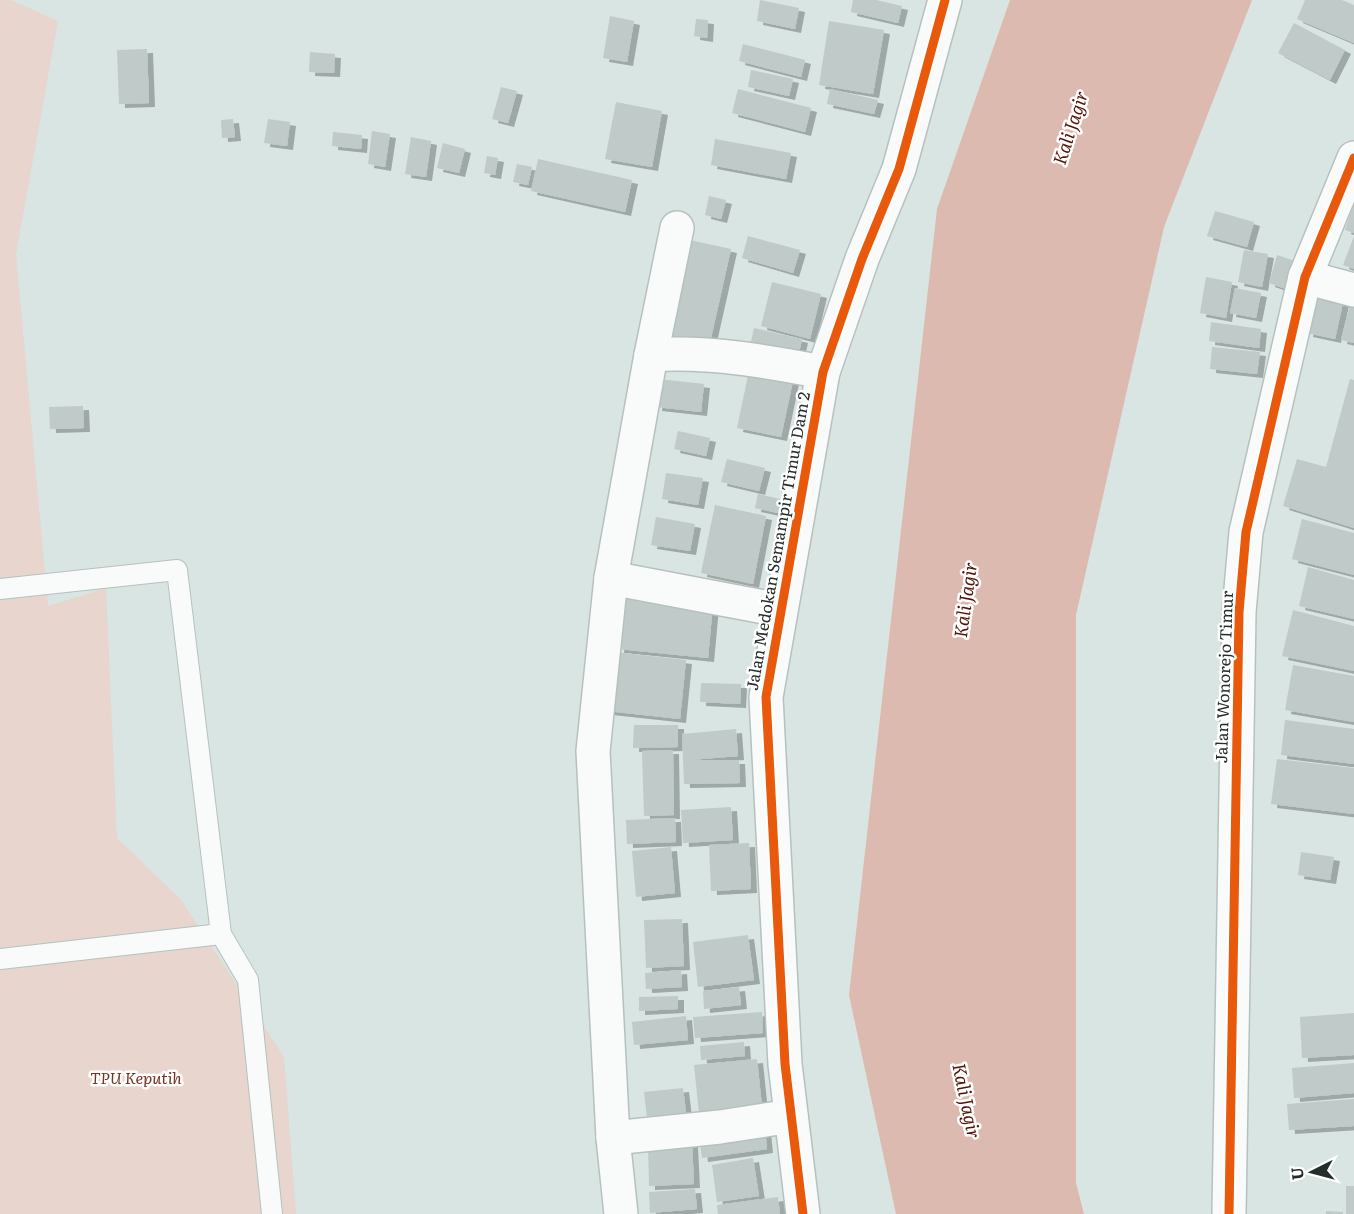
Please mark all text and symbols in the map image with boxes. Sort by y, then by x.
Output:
water label: Kali Jagir [1045,87,1094,168]
street label: Jalan Medokan Semampir Timur Dam 2 [739,390,815,692]
water label: Kali Jagir [946,560,983,639]
street label: Jalan Wonorejo Timur [1208,590,1238,764]
water label: Kali Jagir [946,1061,989,1141]
park label: TPU Keputih [90,1065,182,1089]
north arrow [1282,1142,1342,1202]
text: U [1283,1166,1309,1181]

